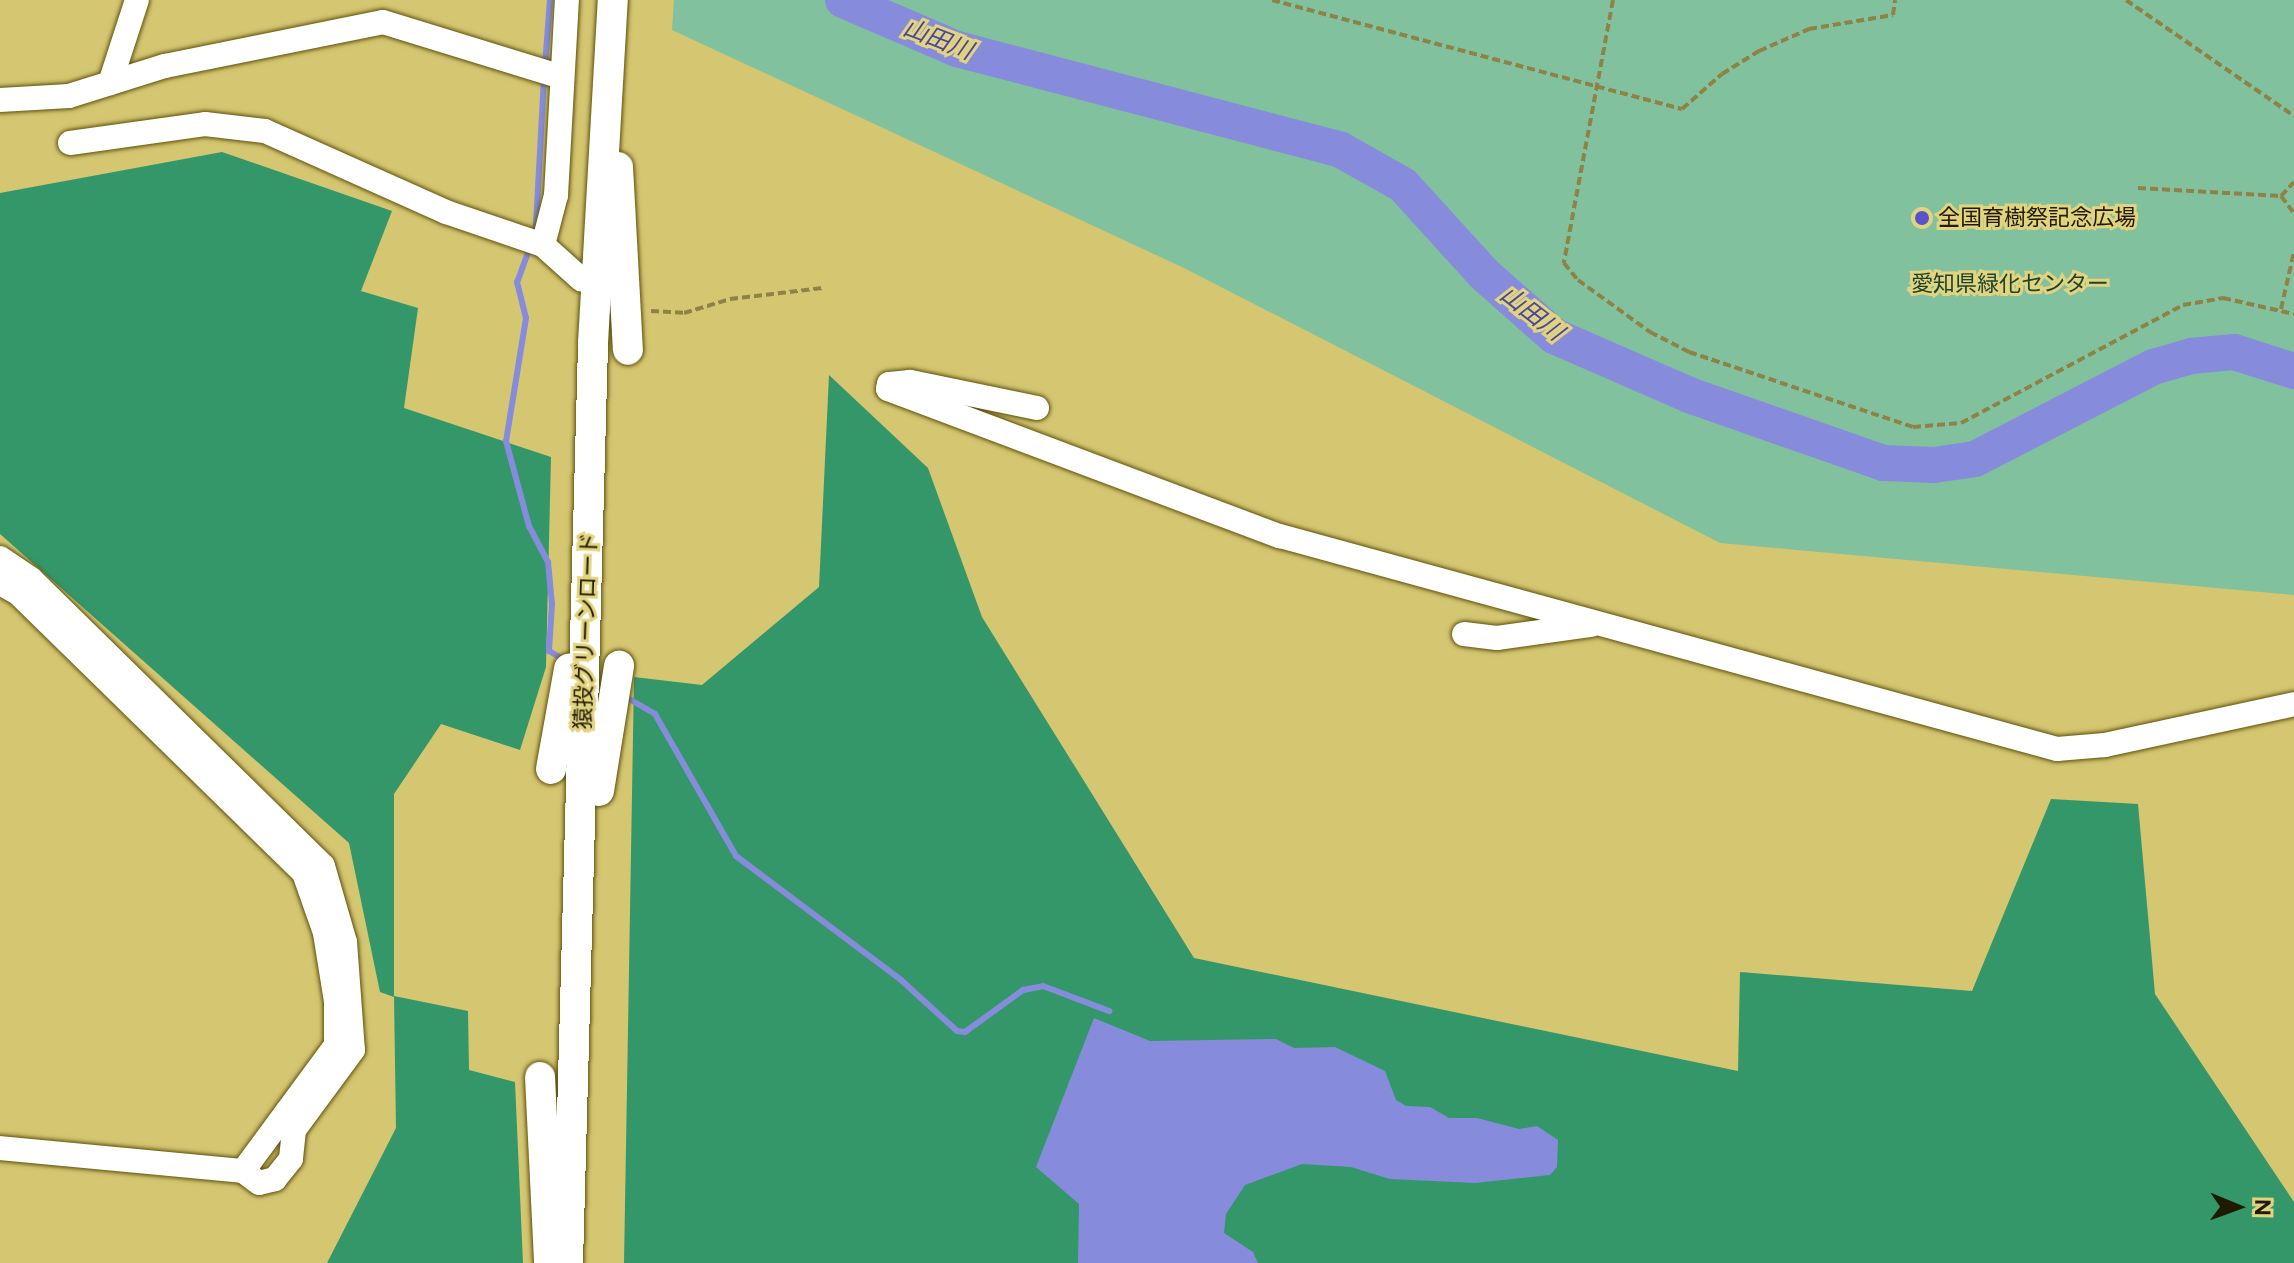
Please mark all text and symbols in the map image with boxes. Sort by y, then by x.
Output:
water label: 山田川 [899,13,977,65]
place label: 全国育樹祭記念広場 [1938,205,2136,231]
marker: 全国育樹祭記念広場 [1913,209,1931,227]
park label: 愛知県緑化センター [1911,271,2109,297]
water label: 山田川 [1495,279,1569,347]
street label: 猿投グリーンロード [569,532,603,730]
north arrow [2198,1167,2278,1247]
text: N [2249,1199,2276,1216]

